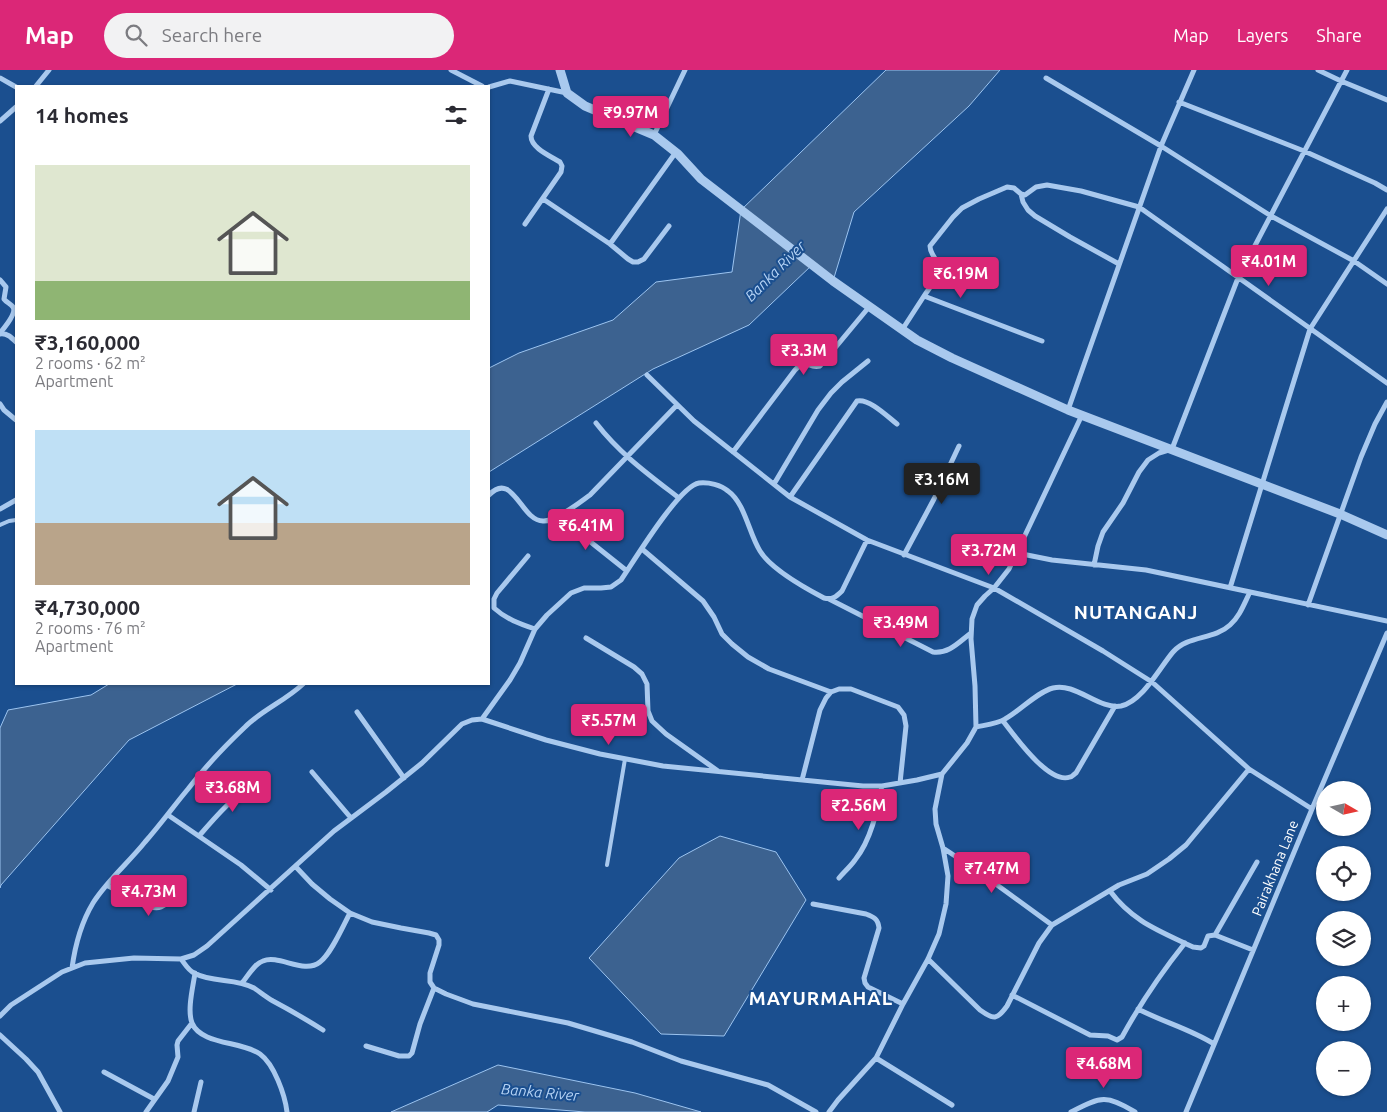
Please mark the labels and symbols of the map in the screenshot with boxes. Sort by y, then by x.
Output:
pin: ₹9.97M [590,96,672,138]
water label: Banka River [741,237,809,305]
pin: ₹4.01M [1228,244,1310,287]
pin: ₹6.19M [920,256,1002,299]
pin: ₹3.3M [769,334,839,376]
pin: ₹3.16M [901,462,983,505]
pin: ₹6.41M [545,508,627,551]
pin: ₹3.72M [948,534,1030,576]
district label: NUTANGANJ [1074,601,1198,623]
pin: ₹3.49M [860,606,942,648]
pin: ₹5.57M [568,704,650,746]
pin: ₹3.68M [192,770,274,813]
north arrow [1316,781,1371,836]
pin: ₹2.56M [818,788,900,831]
street label: Pairakhana Lane [1248,818,1302,918]
pin: ₹7.47M [951,852,1033,894]
pin: ₹4.73M [108,874,190,917]
district label: MAYURMAHAL [749,987,893,1009]
pin: ₹4.68M [1063,1046,1145,1089]
water label: Banka River [500,1080,581,1104]

